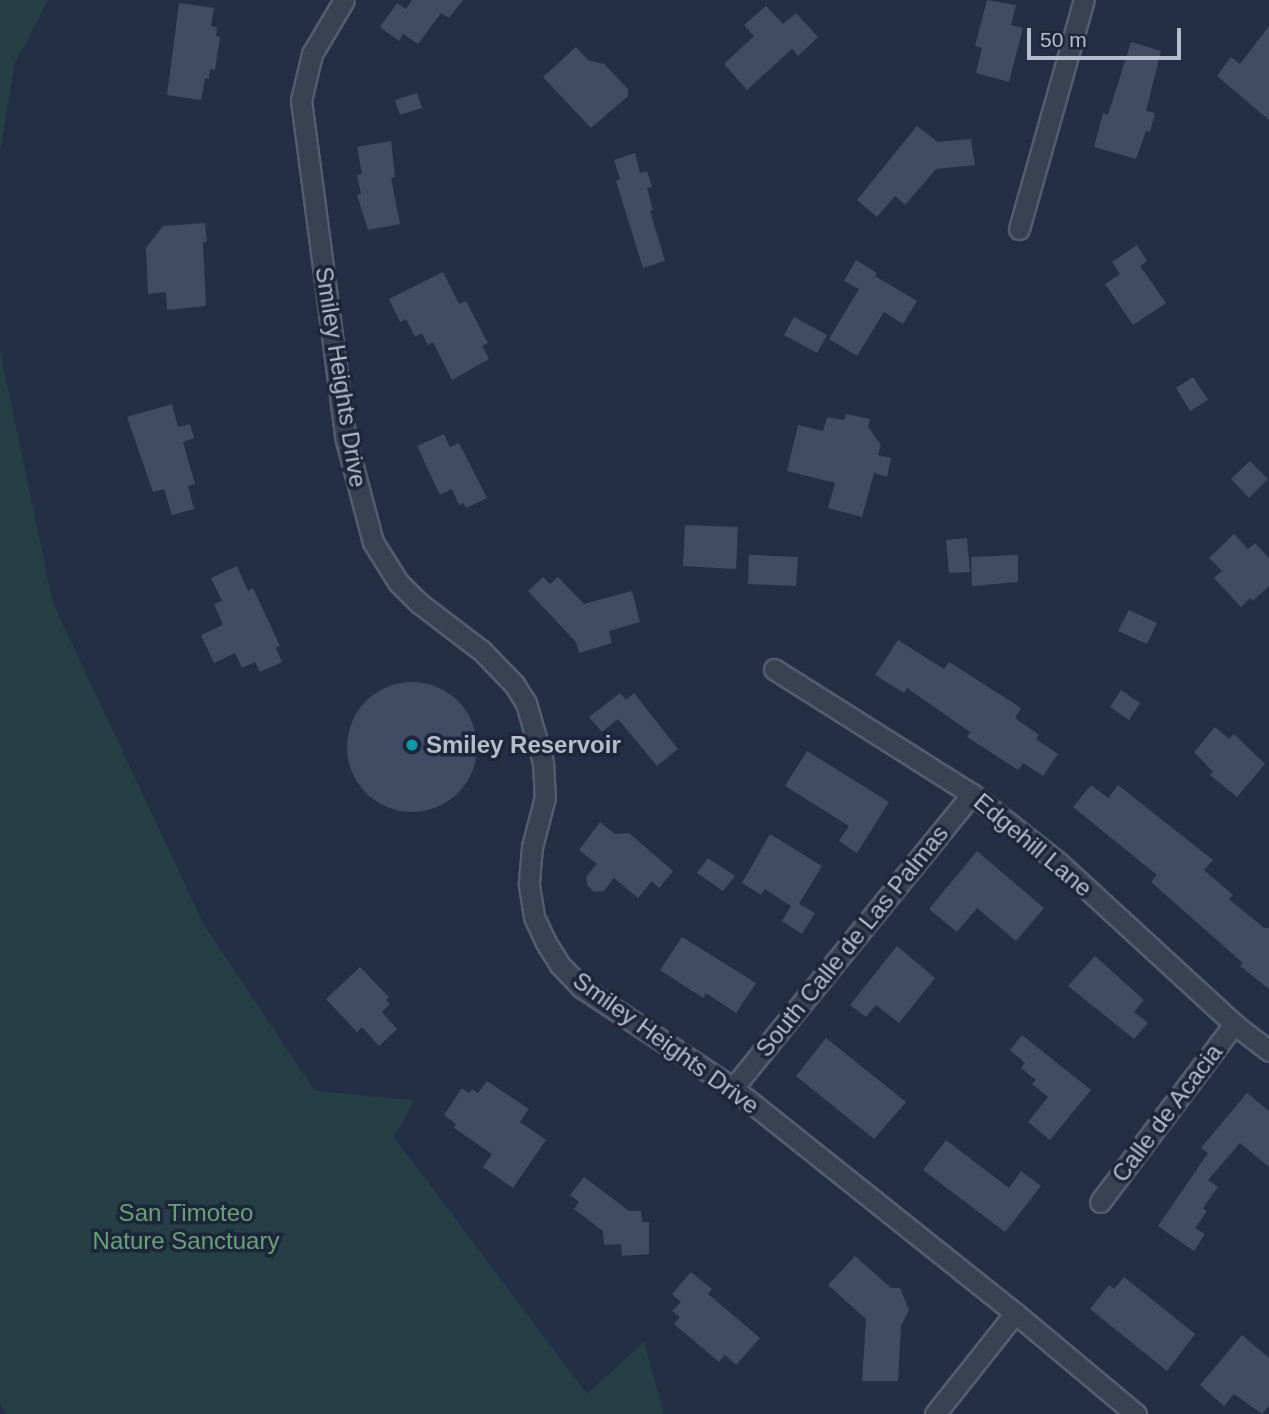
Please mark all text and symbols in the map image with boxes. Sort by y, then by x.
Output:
scale bar [1031,14,1185,58]
text: 50 m [1040,28,1087,51]
street label: Smiley Heights Drive [309,265,373,489]
place label: Smiley Reservoir [426,731,621,759]
marker: Smiley Reservoir [404,737,420,753]
street label: Edgehill Lane [968,787,1098,903]
street label: South Calle de Las Palmas [750,819,954,1063]
street label: Smiley Heights Drive [567,966,765,1120]
street label: Calle de Acacia [1105,1038,1229,1188]
park label: San Timoteo Nature Sanctuary [93,1199,279,1255]

